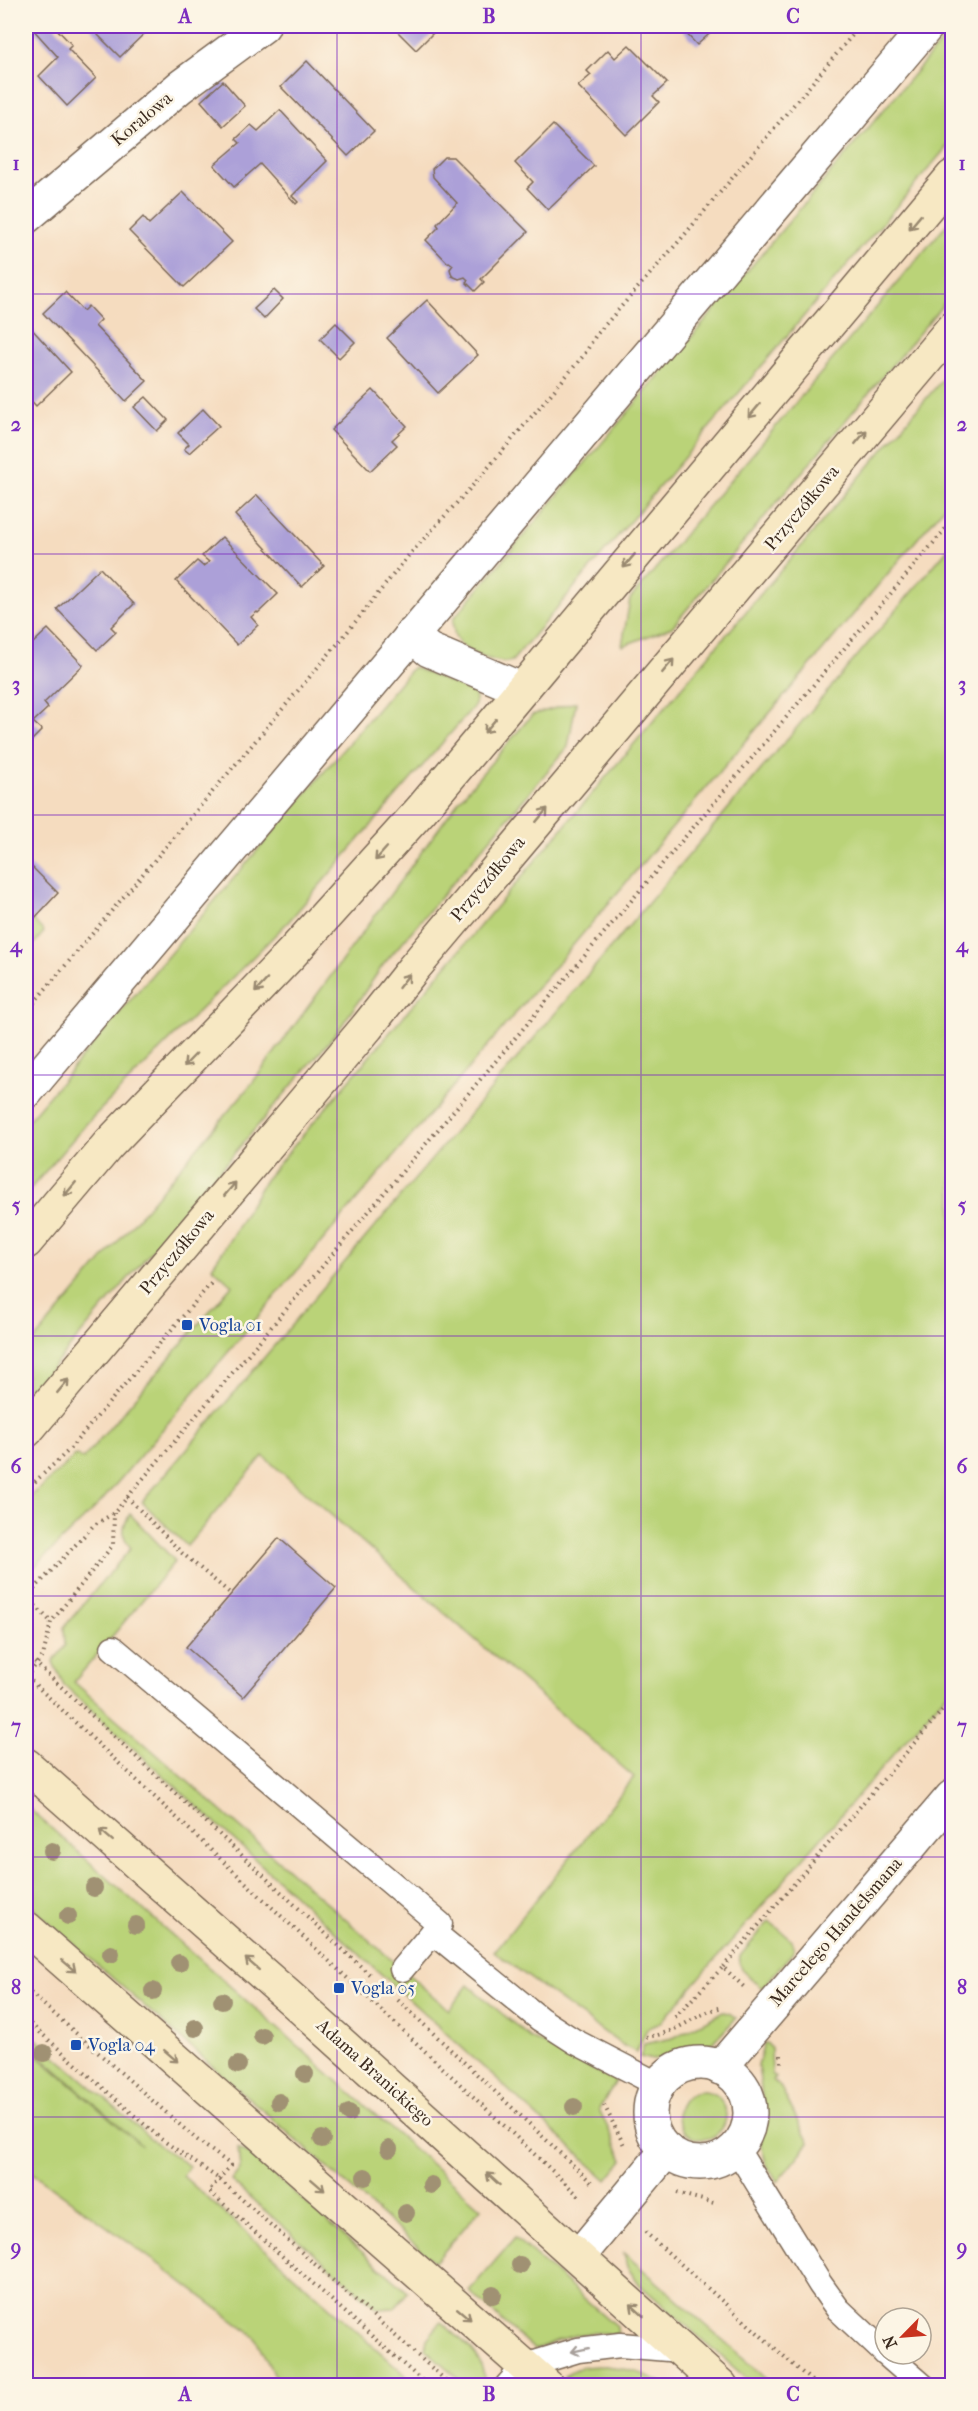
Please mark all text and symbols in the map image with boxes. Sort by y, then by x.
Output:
text: A [177,5,193,28]
text: B [482,5,496,28]
text: C [786,5,800,28]
street label: Koralowa [107,87,177,150]
text: 1 [12,152,20,175]
text: 1 [958,152,966,175]
one-way arrow [908,214,921,230]
one-way arrow [747,403,761,418]
text: 2 [11,413,21,436]
text: 2 [957,413,967,436]
one-way arrow [855,429,868,445]
street label: Przyczółkowa [760,461,844,555]
one-way arrow [622,553,636,568]
one-way arrow [661,659,675,674]
text: 3 [12,673,20,696]
text: 3 [958,673,966,696]
one-way arrow [484,718,497,734]
one-way arrow [536,807,549,823]
street label: Przyczółkowa [446,832,530,926]
one-way arrow [374,846,388,861]
text: 4 [9,934,23,958]
text: 4 [955,934,969,958]
one-way arrow [397,973,410,989]
one-way arrow [254,978,268,993]
one-way arrow [183,1052,198,1067]
one-way arrow [64,1181,77,1197]
one-way arrow [223,1182,237,1197]
text: 5 [12,1194,21,1217]
text: 5 [958,1194,967,1217]
street label: Przyczółkowa [135,1205,219,1299]
place label: Vogla 01 [198,1315,262,1336]
marker: Vogla 01 [180,1318,194,1332]
one-way arrow [57,1378,70,1394]
text: 6 [11,1455,23,1478]
text: 6 [957,1455,969,1478]
text: 7 [10,1715,21,1738]
text: 7 [956,1715,967,1738]
one-way arrow [99,1828,114,1842]
street label: Marcelego Handelsmana [766,1853,907,2011]
one-way arrow [245,1957,260,1971]
one-way arrow [61,1959,76,1973]
text: 8 [11,1976,21,1999]
text: 8 [957,1976,967,1999]
place label: Vogla 05 [350,1978,416,1999]
marker: Vogla 05 [332,1981,346,1995]
street label: Adama Branickiego [311,2014,438,2131]
place label: Vogla 04 [87,2035,155,2056]
marker: Vogla 04 [69,2038,83,2052]
one-way arrow [164,2049,179,2063]
one-way arrow [486,2172,501,2186]
one-way arrow [310,2178,325,2192]
text: 9 [10,2237,21,2260]
text: 9 [956,2237,967,2260]
one-way arrow [630,2303,645,2317]
north arrow [873,2306,933,2366]
one-way arrow [456,2307,471,2321]
text: N [878,2332,901,2352]
one-way arrow [571,2345,591,2356]
text: A [177,2383,193,2406]
text: B [482,2383,496,2406]
text: C [786,2383,800,2406]

